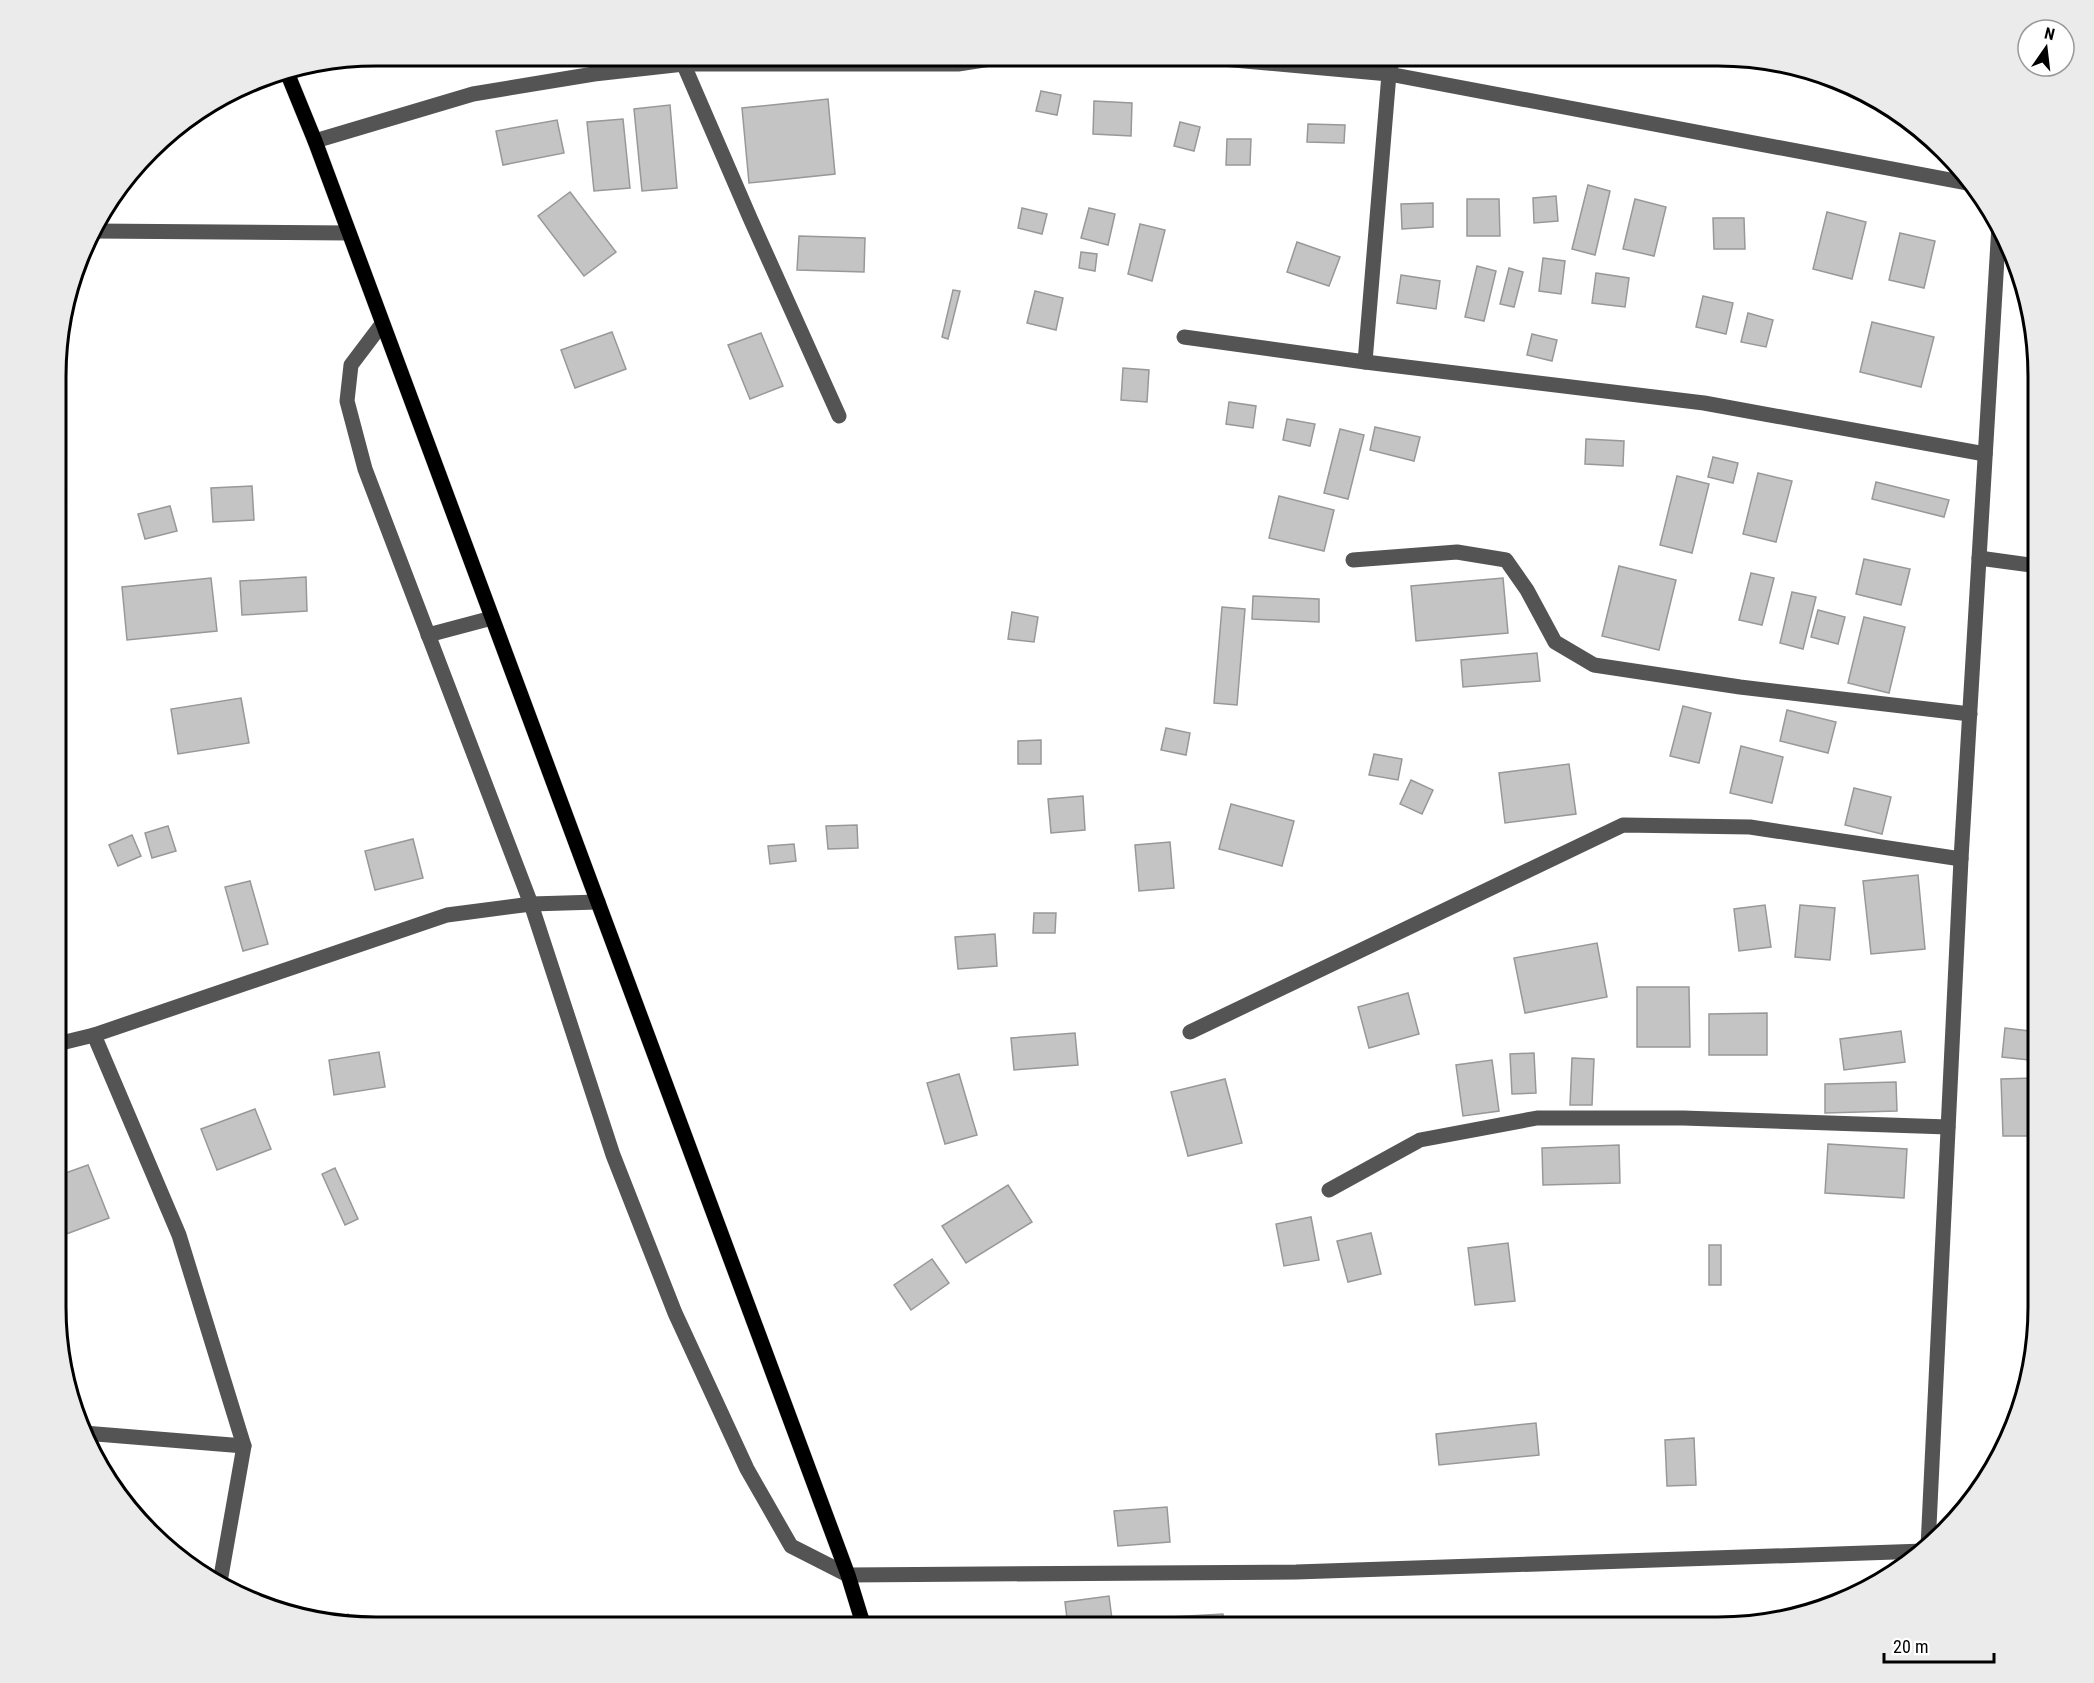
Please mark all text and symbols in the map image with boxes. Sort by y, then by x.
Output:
north arrow [2016,18,2076,78]
text: N [2042,24,2057,44]
scale bar [1884,1626,1994,1664]
text: 20 m [1893,1636,1928,1657]

